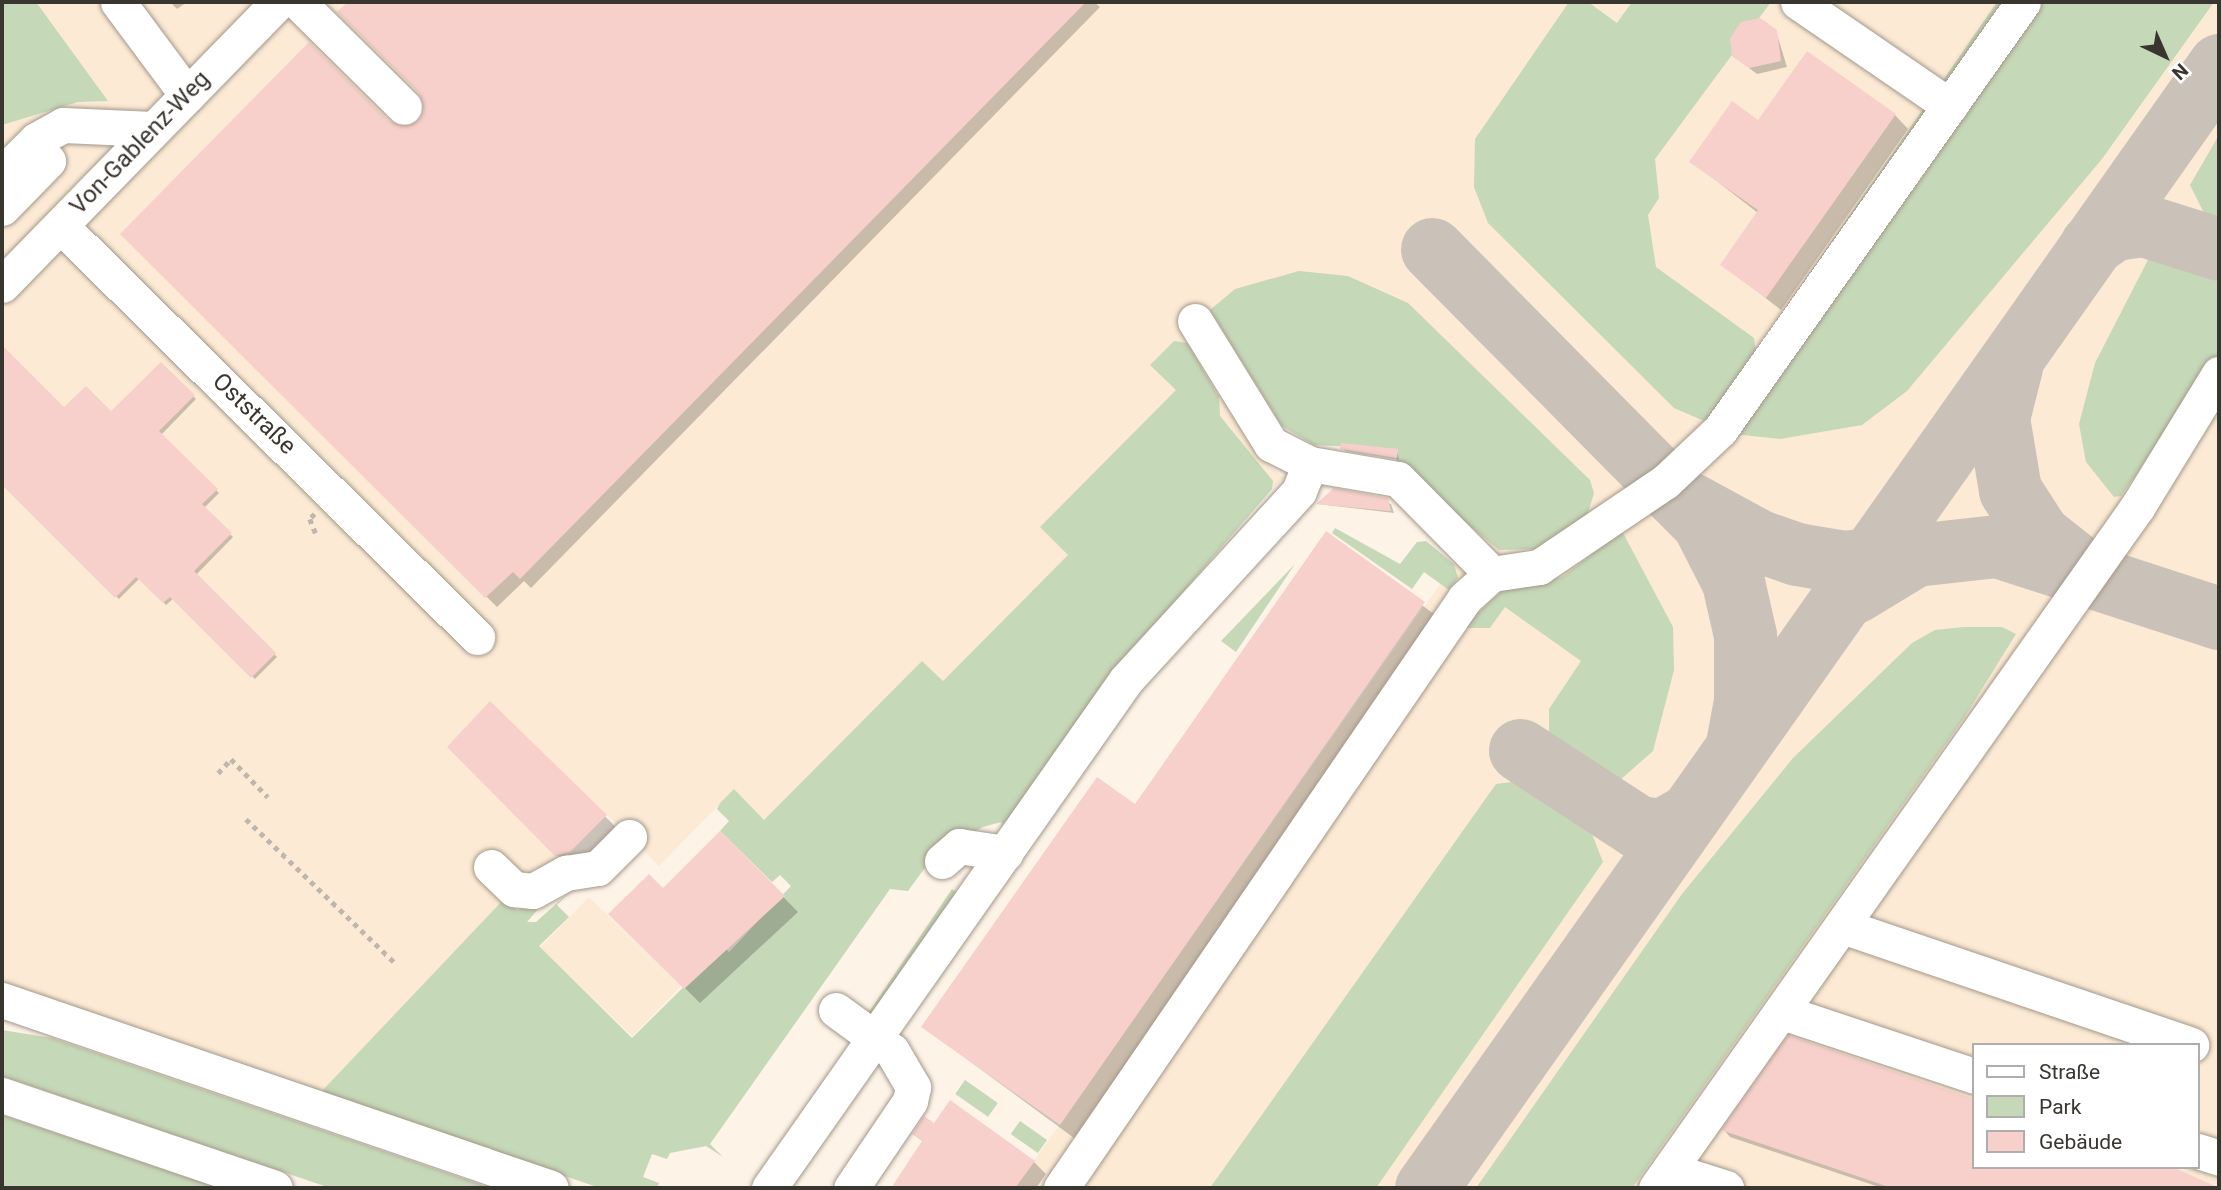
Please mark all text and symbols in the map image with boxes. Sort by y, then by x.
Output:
north arrow [2130,21,2200,91]
text: N [2167,59,2193,84]
street label: Von-Gablenz-Weg [64,65,216,221]
street label: Oststraße [206,367,302,461]
legend [1972,1043,2200,1169]
text: Straße [2039,1060,2100,1084]
text: Park [2039,1095,2081,1119]
text: Gebäude [2039,1130,2122,1154]

